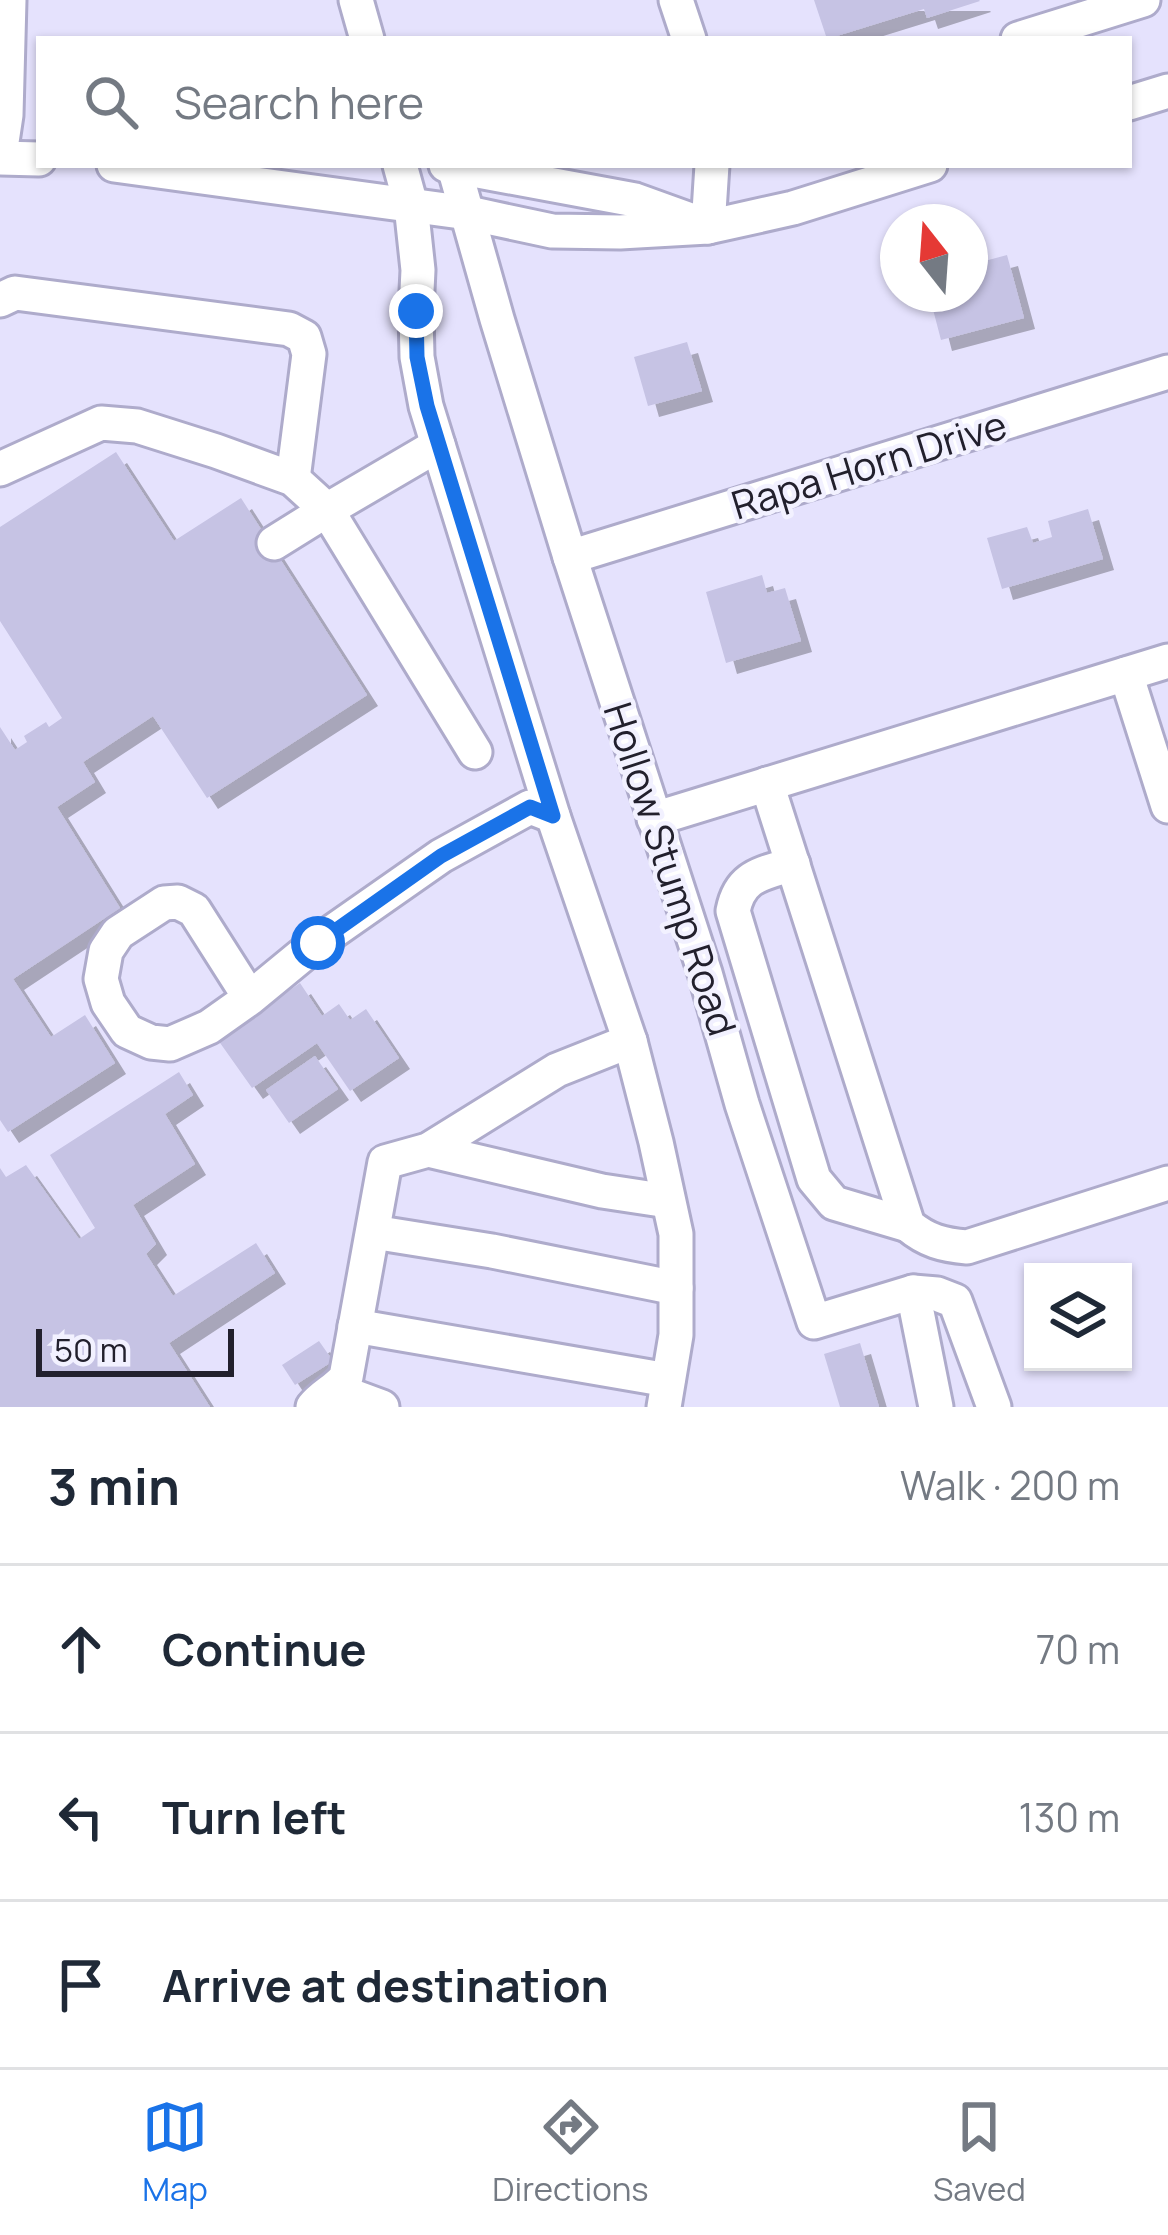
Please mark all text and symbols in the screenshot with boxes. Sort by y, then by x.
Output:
search box [36,36,1132,168]
icon: search [78,69,144,135]
text: Search here [174,71,424,133]
north arrow [880,204,988,312]
route end [389,284,443,338]
street label: Rapa Horn Drive [725,397,1013,531]
street label: Hollow Stump Road [592,695,750,1042]
route start [291,916,345,970]
map controls [1024,1263,1132,1371]
button: layers [1024,1263,1132,1371]
scale bar [36,1323,234,1376]
text: 50 m [54,1327,128,1372]
text: 3 min [48,1451,180,1520]
text: Walk · 200 m [900,1458,1120,1512]
icon: ahead [48,1616,114,1682]
text: Continue [162,1618,367,1680]
text: 70 m [1036,1622,1120,1676]
icon: left [48,1784,114,1850]
text: Turn left [162,1786,347,1848]
text: 130 m [1019,1790,1120,1844]
icon: arrive [48,1952,114,2018]
text: Arrive at destination [162,1954,609,2016]
tab: Map [142,2094,208,2211]
tab: Directions [492,2094,649,2211]
tab: Saved [933,2094,1026,2211]

